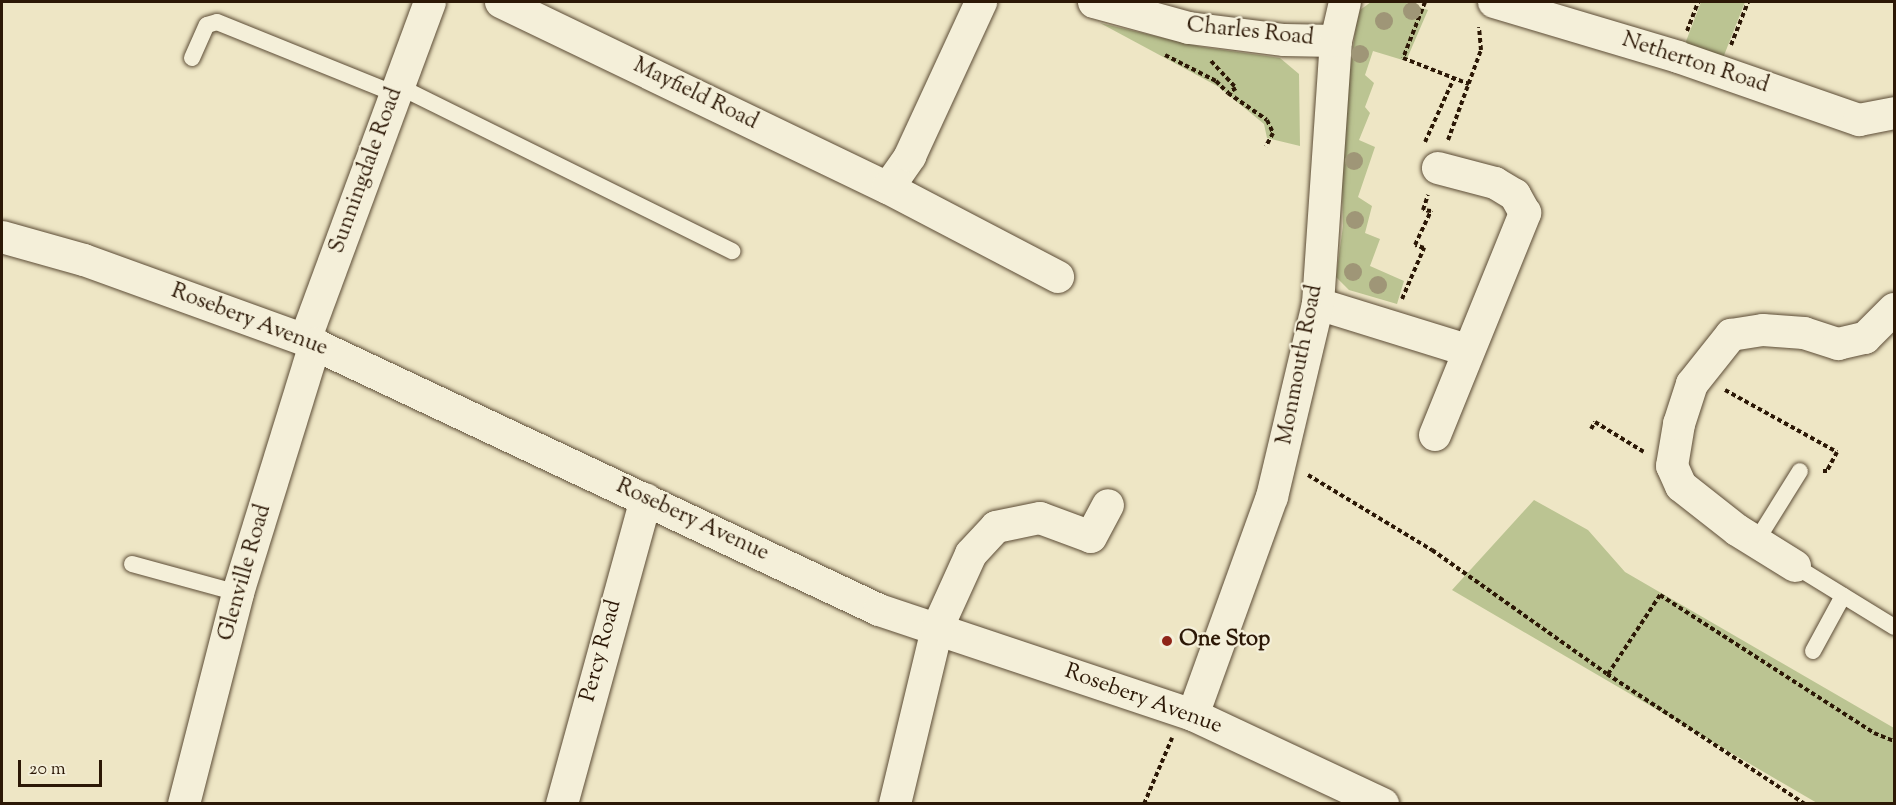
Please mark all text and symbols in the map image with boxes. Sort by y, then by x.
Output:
street label: Charles Road [1185,13,1315,53]
street label: Netherton Road [1618,28,1772,100]
street label: Mayfield Road [628,53,762,137]
street label: Sunningdale Road [325,85,409,257]
street label: Rosebery Avenue [167,279,331,363]
street label: Monmouth Road [1273,283,1329,447]
street label: Rosebery Avenue [611,474,773,568]
street label: Glenville Road [214,502,278,644]
street label: Percy Road [576,597,628,705]
place label: One Stop [1179,628,1270,654]
marker: One Stop [1160,634,1174,648]
street label: Rosebery Avenue [1061,659,1225,741]
scale bar [21,748,105,786]
text: 20 m [29,757,66,783]

